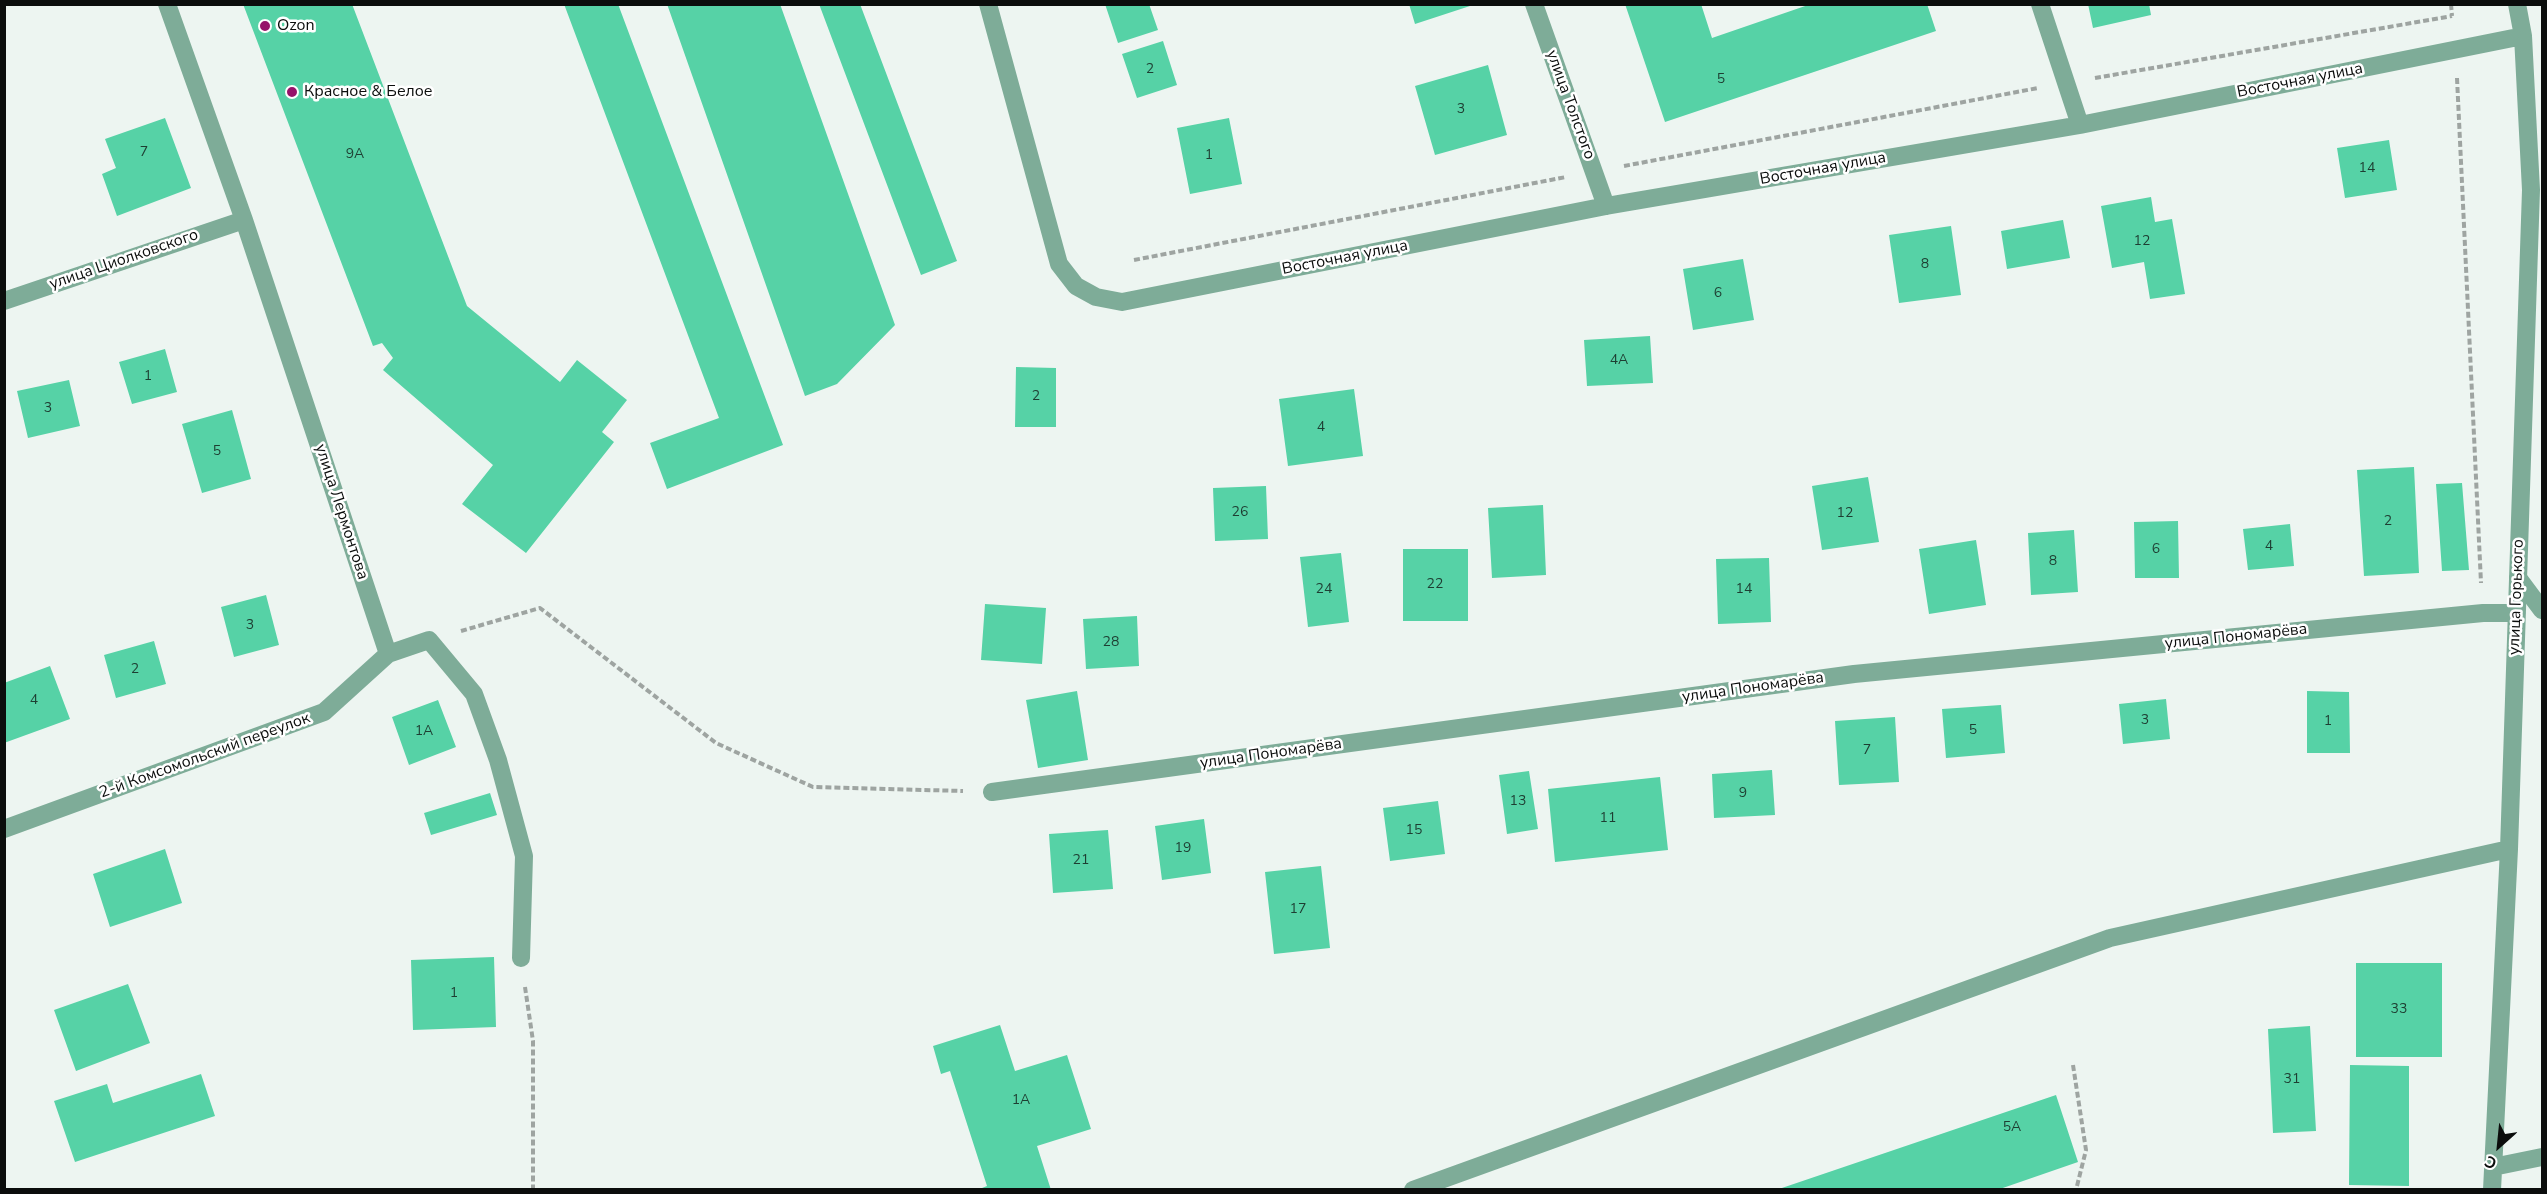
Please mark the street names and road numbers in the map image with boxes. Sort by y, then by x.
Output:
street label: улица Толстого [1541,48,1599,162]
street label: Восточная улица [2235,59,2365,103]
street label: Восточная улица [1758,148,1888,190]
street label: улица Циолковского [47,226,201,294]
street label: Восточная улица [1280,236,1410,280]
street label: улица Лермонтова [310,442,372,582]
street label: улица Горького [2505,539,2529,655]
street label: улица Пономарёва [2164,620,2308,654]
street label: улица Пономарёва [1681,669,1825,707]
street label: 2-й Комсомольский переулок [97,709,313,803]
street label: улица Пономарёва [1199,735,1343,773]

